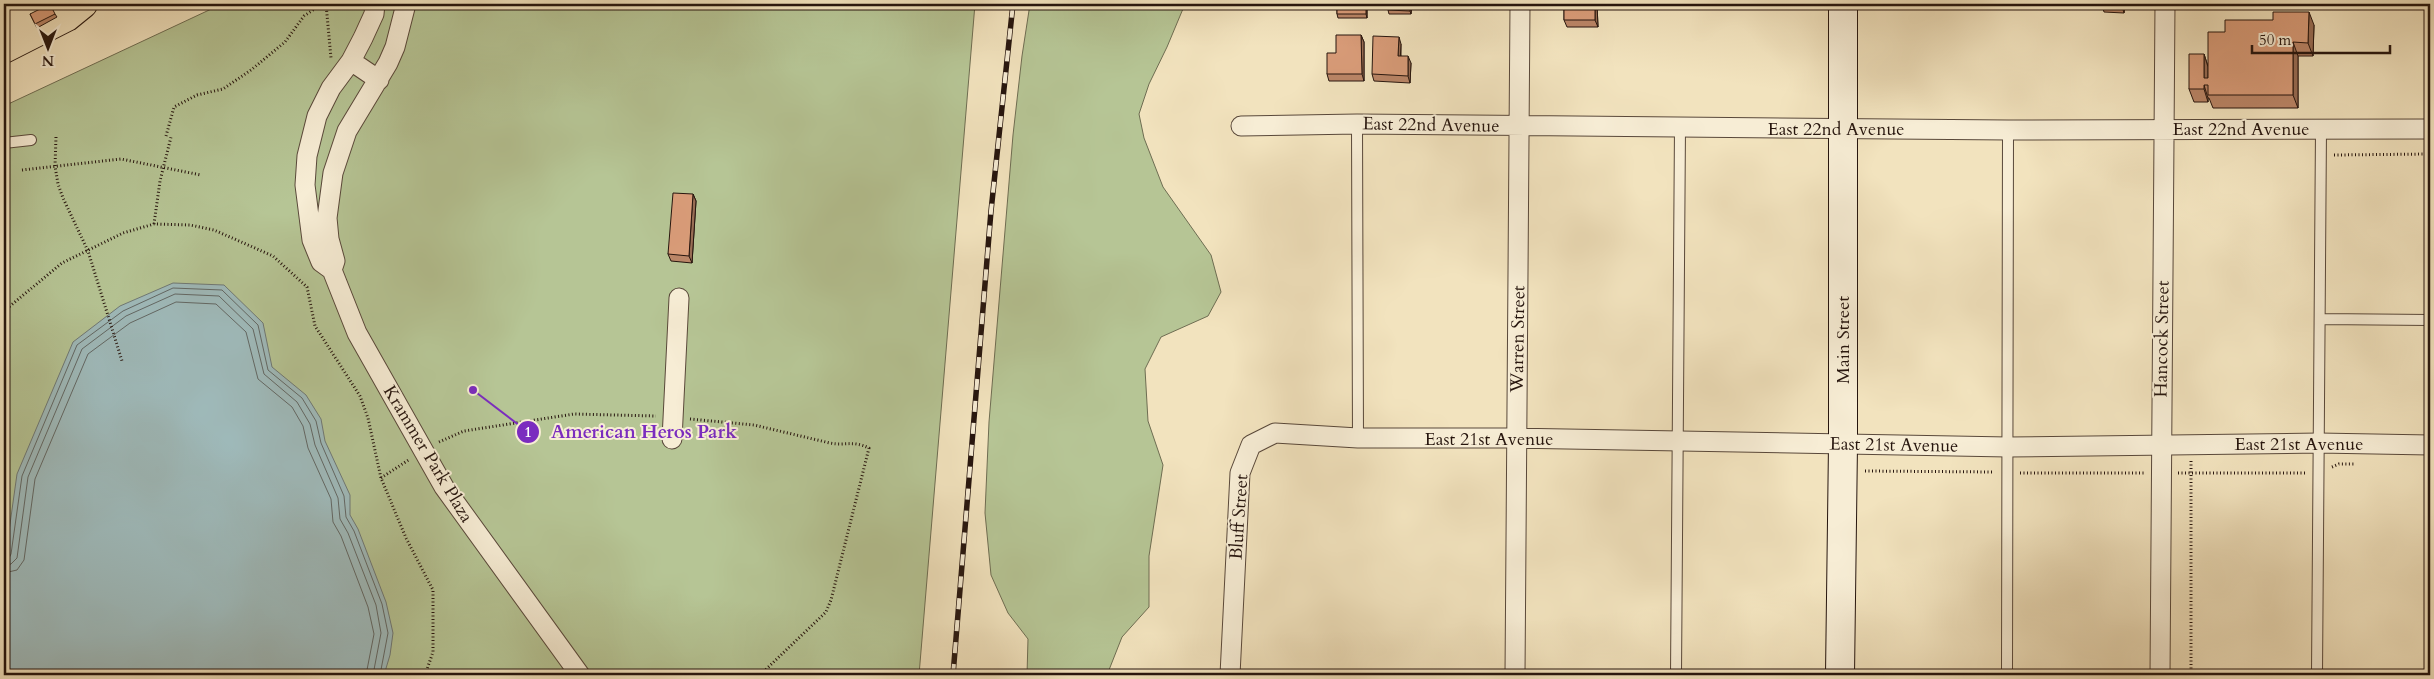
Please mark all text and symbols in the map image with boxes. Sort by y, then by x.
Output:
north arrow [22,22,72,72]
scale bar [2252,22,2389,54]
text: 50 m [2259,30,2291,50]
text: N [42,51,54,70]
street label: East 22nd Avenue [1362,111,1500,139]
street label: East 22nd Avenue [1768,117,1904,142]
street label: East 22nd Avenue [2173,117,2309,142]
street label: Hancock Street [2148,280,2176,398]
street label: Warren Street [1505,285,1531,394]
street label: Main Street [1831,296,1856,384]
street label: Krammer Park Plaza [377,381,479,527]
callout: American Heros Park [516,415,747,449]
text: American Heros Park [551,419,737,445]
text: 1 [524,422,532,442]
street label: East 21st Avenue [1425,427,1553,452]
street label: East 21st Avenue [1829,431,1959,459]
street label: East 21st Avenue [2235,432,2363,457]
street label: Bluff Street [1224,473,1254,561]

